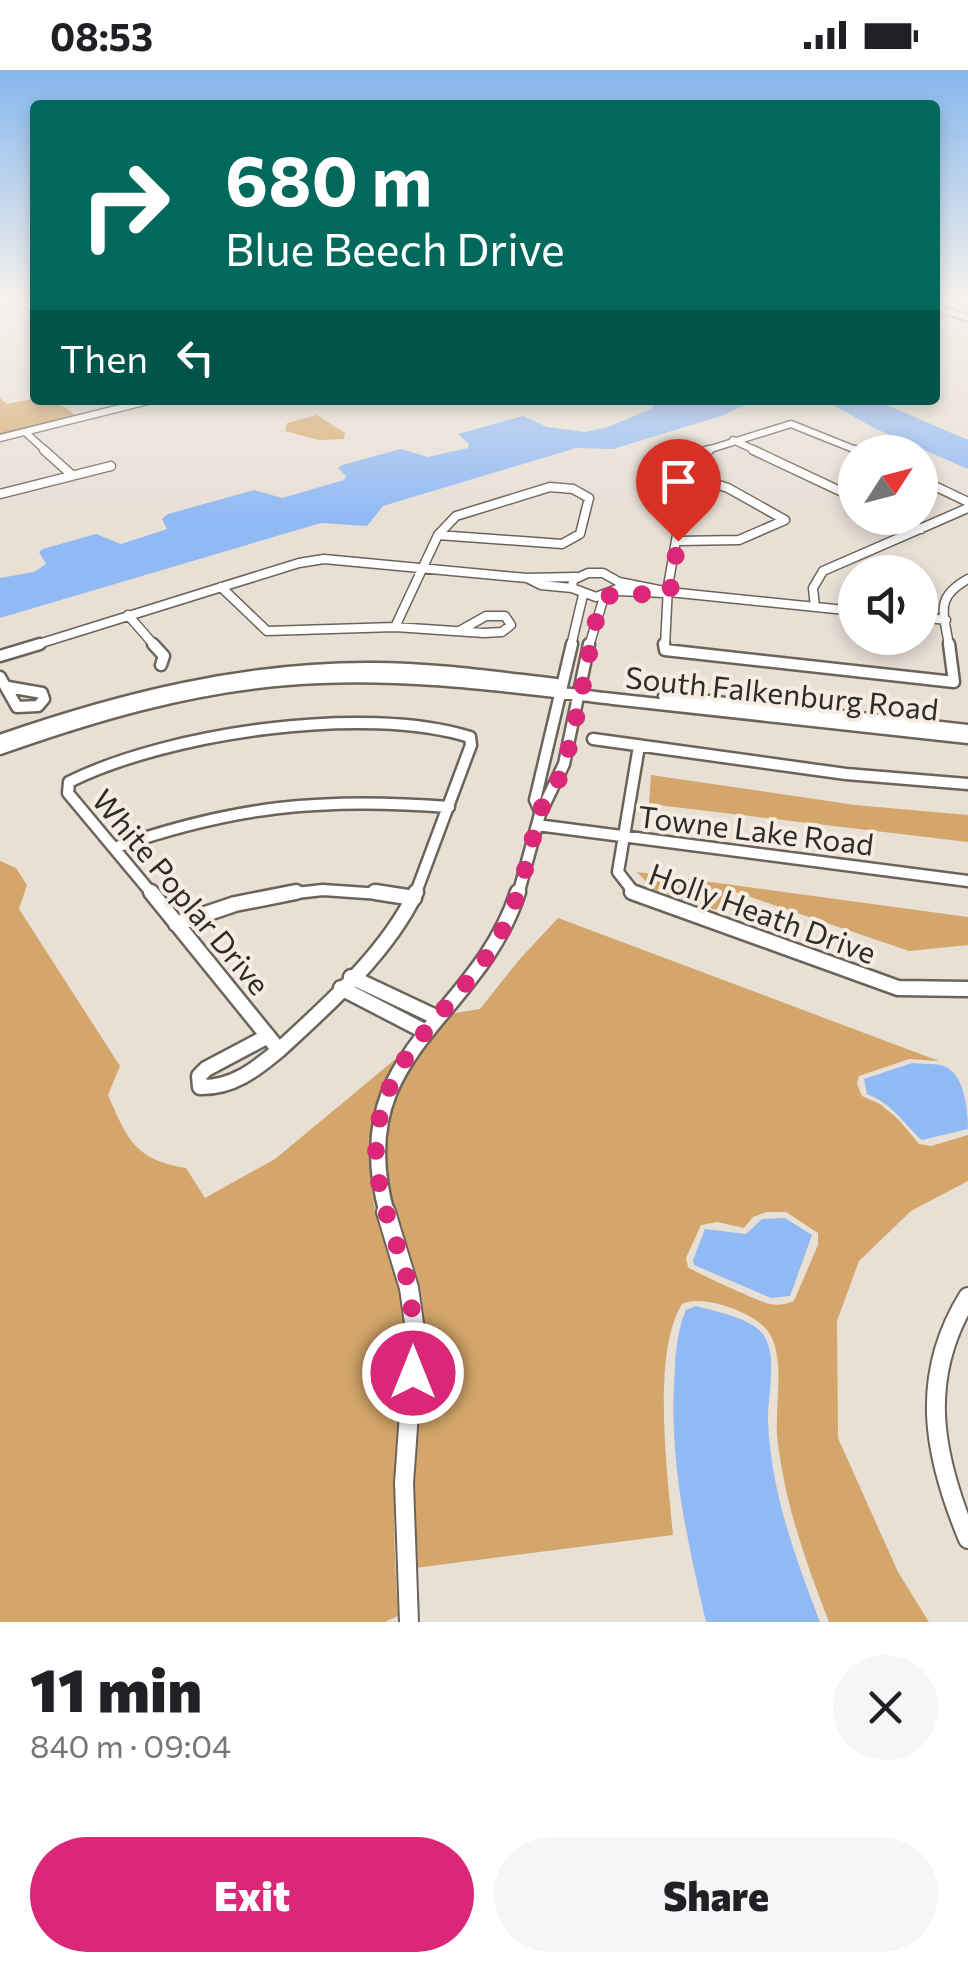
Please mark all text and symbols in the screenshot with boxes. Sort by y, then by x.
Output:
text: 08:53 [50,12,153,59]
text: 680 m [225,135,432,220]
icon: right [60,140,190,270]
text: Blue Beech Drive [225,220,565,275]
icon: left [168,330,223,385]
text: Then [60,334,148,381]
north arrow [838,435,938,535]
map controls [838,435,938,655]
pin [636,439,721,542]
icon: arrive [651,454,706,509]
button: sound [838,555,938,655]
street label: South Falkenburg Road [624,657,940,727]
street label: White Poplar Drive [85,781,279,1001]
street label: Towne Lake Road [636,796,876,862]
street label: Holly Heath Drive [645,854,881,970]
position arrow [361,1321,465,1425]
text: 11 min [30,1651,202,1724]
button: close [833,1655,938,1760]
text: 840 m · 09:04 [30,1725,231,1765]
button: Exit [30,1837,474,1952]
button: Share [494,1837,938,1952]

